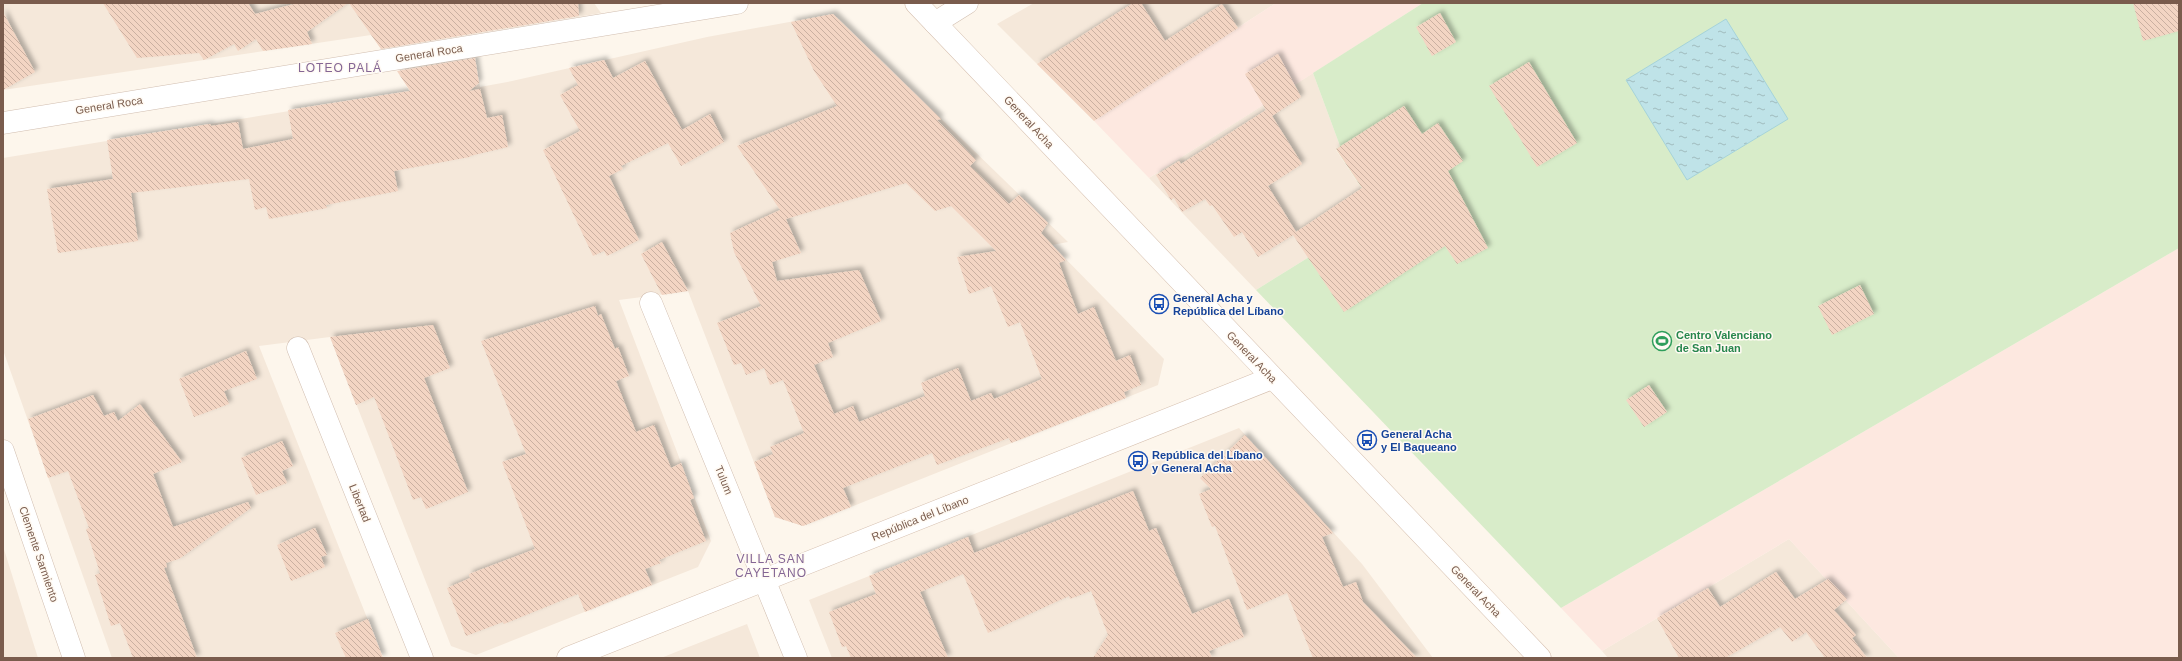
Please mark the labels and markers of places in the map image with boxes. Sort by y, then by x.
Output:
place label: General Acha y República del Líbano [1173,292,1284,317]
bus stop icon: General Acha y República del Líbano [1148,293,1170,315]
place label: Centro Valenciano de San Juan [1676,329,1772,354]
sports icon: Centro Valenciano de San Juan [1651,330,1673,352]
place label: General Acha y El Baqueano [1381,428,1457,453]
bus stop icon: General Acha y El Baqueano [1356,429,1378,451]
place label: República del Líbano y General Acha [1152,449,1263,474]
bus stop icon: República del Líbano y General Acha [1127,450,1149,472]

